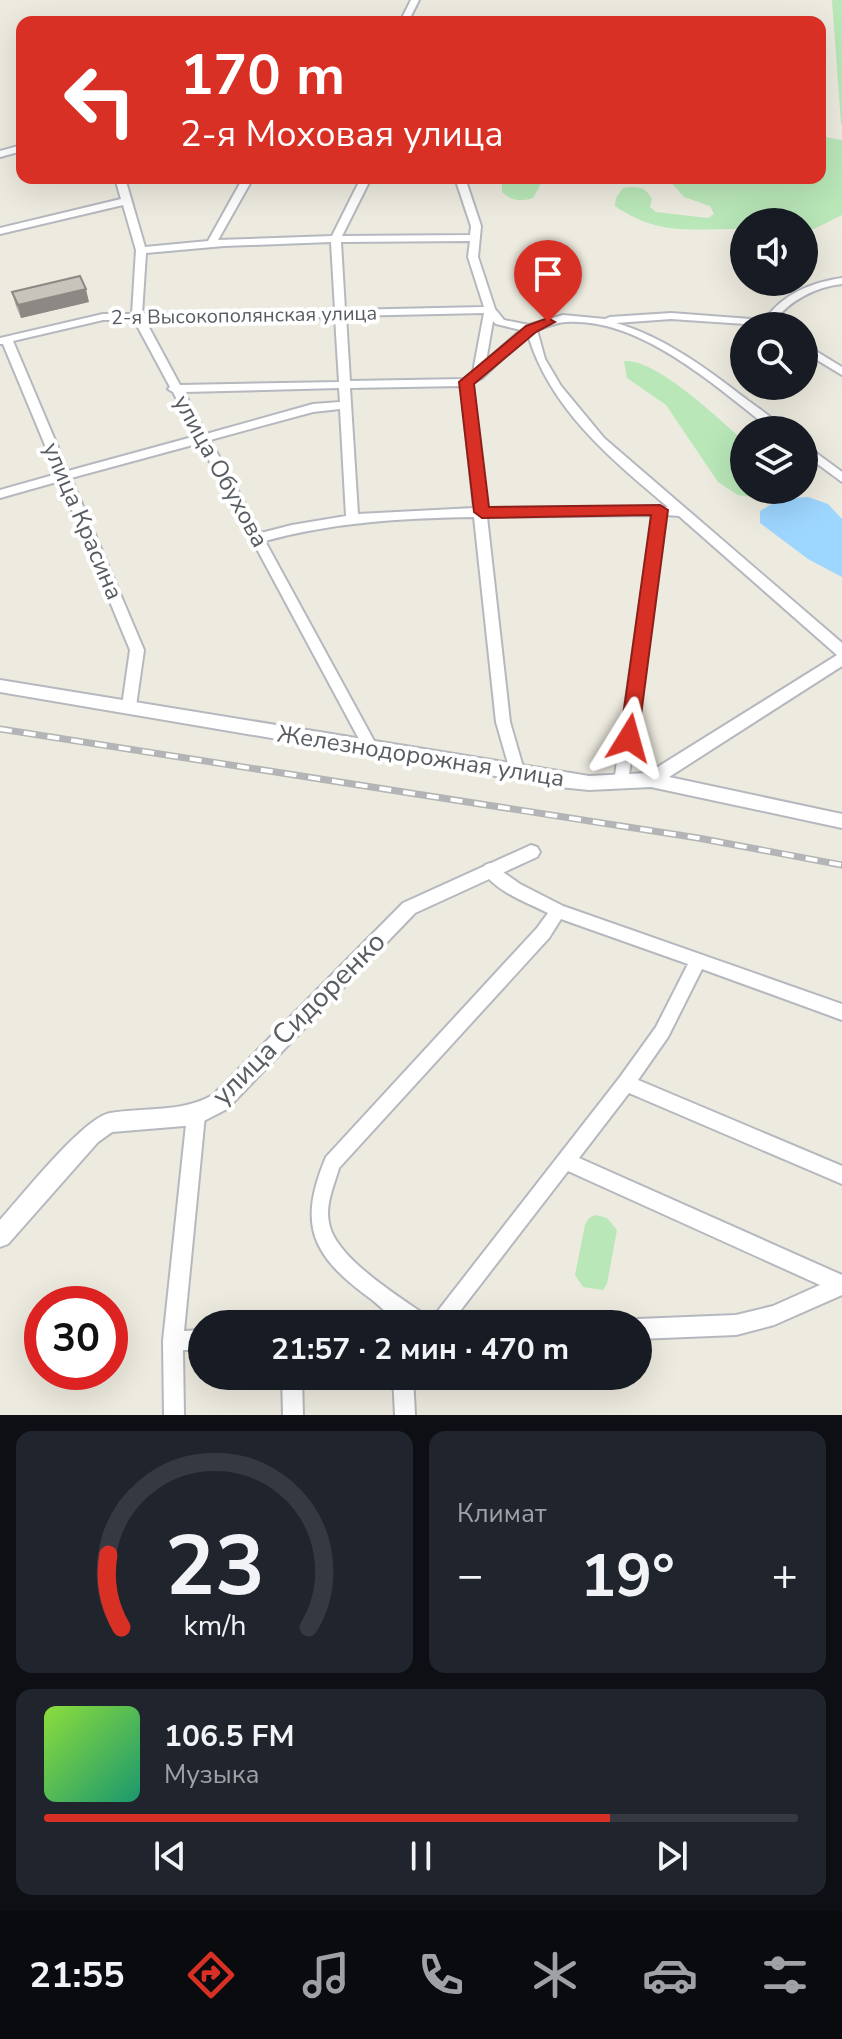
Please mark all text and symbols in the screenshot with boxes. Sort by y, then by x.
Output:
text: 170 m [180,37,345,114]
icon: left [48,48,152,152]
text: 2-я Моховая улица [180,110,504,159]
map controls [730,208,818,504]
button: sound [730,208,818,296]
pin [514,240,582,322]
icon: arrive [526,252,570,296]
street label: 2-я Высокополянская улица [111,300,377,331]
button: search [730,312,818,400]
street label: улица Обухова [166,389,276,553]
button: layers [730,416,818,504]
street label: улица Красина [35,437,131,605]
position arrow [587,696,671,780]
street label: Железнодорожная улица [275,718,567,794]
street label: улица Сидоренко [203,923,394,1114]
speed limit sign: 30 [24,1286,128,1390]
text: 21:57 · 2 мин · 470 m [271,1329,569,1370]
text: Климат [457,1496,546,1531]
text: 23 [165,1510,264,1623]
text: 19° [580,1535,675,1617]
text: − [457,1546,483,1606]
text: + [772,1546,798,1606]
text: km/h [183,1606,246,1645]
text: 106.5 FM [164,1716,294,1757]
text: Музыка [164,1757,259,1792]
icon: previous [148,1834,192,1878]
icon: pause [399,1834,443,1878]
icon: next [650,1834,694,1878]
icon: directions [183,1947,239,2003]
icon: music [298,1947,354,2003]
icon: phone [413,1947,469,2003]
icon: climate [527,1947,583,2003]
icon: car [642,1947,698,2003]
icon: filters [757,1947,813,2003]
text: 21:55 [29,1951,125,2000]

